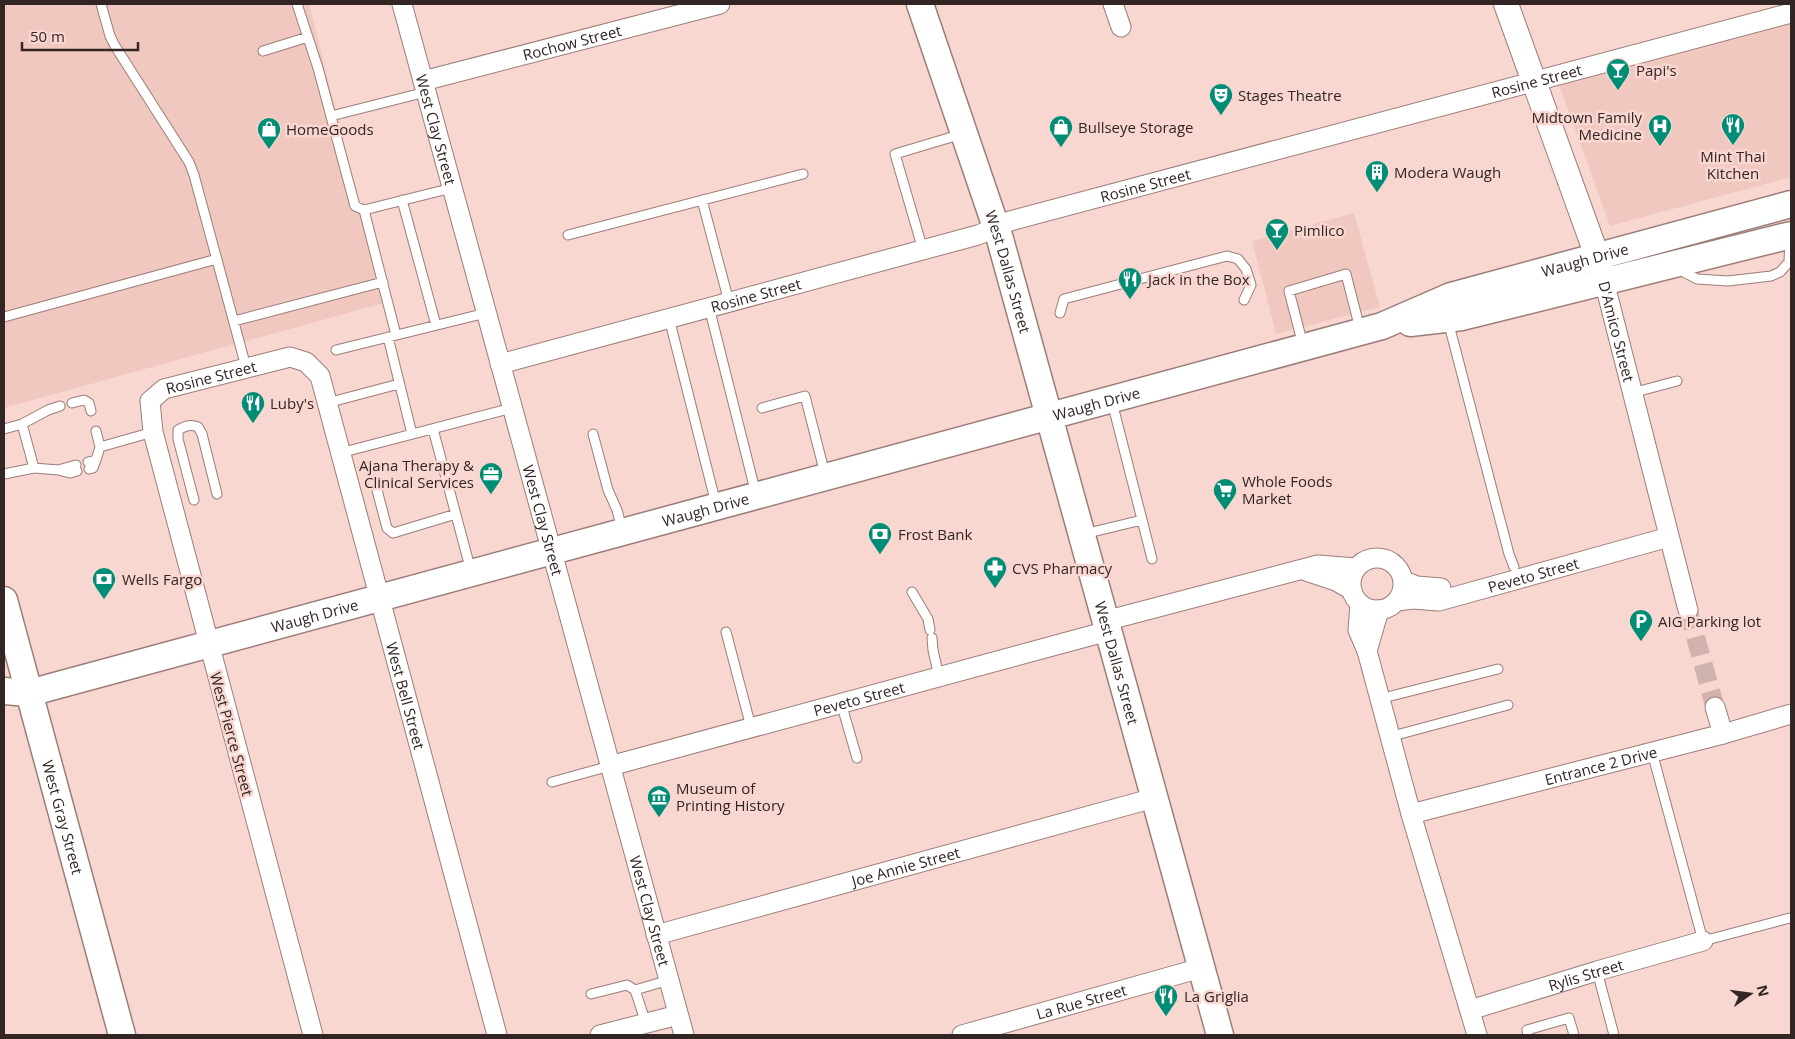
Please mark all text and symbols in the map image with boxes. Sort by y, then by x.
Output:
scale bar [22,20,139,52]
street label: Rochow Street [521,20,624,65]
text: 50 m [30,26,65,46]
bar icon: Papi's [1605,57,1631,91]
street label: Rosine Street [1489,59,1584,102]
place label: Papi's [1636,60,1677,80]
street label: West Clay Street [412,72,461,187]
theatre icon: Stages Theatre [1208,82,1234,116]
place label: Stages Theatre [1238,85,1342,105]
place label: Midtown Family Medicine [1531,107,1642,144]
restaurant icon: Mint Thai Kitchen [1720,112,1746,146]
hospital icon: Midtown Family Medicine [1647,113,1673,147]
shop icon: Bullseye Storage [1048,114,1074,148]
shop icon: HomeGoods [256,116,282,150]
place label: Bullseye Storage [1078,117,1194,137]
place label: HomeGoods [286,119,374,139]
place label: Mint Thai Kitchen [1700,146,1766,183]
building icon: Modera Waugh [1364,159,1390,193]
place label: Modera Waugh [1394,162,1501,182]
street label: Rosine Street [1098,163,1193,207]
street label: West Dallas Street [981,208,1036,335]
bar icon: Pimlico [1264,217,1290,251]
place label: Pimlico [1294,220,1344,240]
street label: Waugh Drive [1539,238,1631,281]
restaurant icon: Jack in the Box [1117,266,1143,300]
place label: Jack in the Box [1146,269,1250,289]
street label: Rosine Street [708,273,803,317]
street label: D'Amico Street [1594,279,1639,384]
street label: Rosine Street [164,356,258,398]
street label: Waugh Drive [1051,382,1142,425]
restaurant icon: Luby's [240,390,266,424]
place label: Luby's [270,393,314,413]
place label: Ajana Therapy & Clinical Services [359,455,474,492]
office icon: Ajana Therapy & Clinical Services [478,461,504,495]
street label: West Clay Street [519,463,568,578]
place label: Whole Foods Market [1242,471,1332,508]
supermarket icon: Whole Foods Market [1212,477,1238,511]
street label: Waugh Drive [660,488,751,531]
bank icon: Frost Bank [867,521,893,555]
place label: Frost Bank [898,524,973,544]
street label: Peveto Street [1485,553,1581,597]
pharmacy icon: CVS Pharmacy [982,555,1008,589]
place label: CVS Pharmacy [1012,558,1113,578]
bank icon: Wells Fargo [91,566,117,600]
place label: Wells Fargo [122,569,202,589]
street label: Waugh Drive [269,594,360,637]
street label: West Dallas Street [1091,599,1144,727]
parking icon: AIG Parking lot [1628,608,1654,642]
place label: AIG Parking lot [1658,611,1761,631]
street label: West Bell Street [382,640,430,752]
street label: West Pierce Street [206,670,258,798]
street label: Peveto Street [811,677,907,720]
street label: Entrance 2 Drive [1542,741,1659,789]
street label: West Gray Street [38,758,88,876]
place label: Museum of Printing History [676,778,785,815]
museum icon: Museum of Printing History [646,784,672,818]
street label: Joe Annie Street [847,842,962,891]
street label: West Clay Street [625,853,675,968]
street label: Rylis Street [1546,954,1626,995]
north arrow [1725,969,1775,1019]
street label: La Rue Street [1034,979,1129,1024]
restaurant icon: La Griglia [1153,983,1179,1017]
text: N [1753,983,1774,999]
place label: La Griglia [1184,986,1249,1006]

